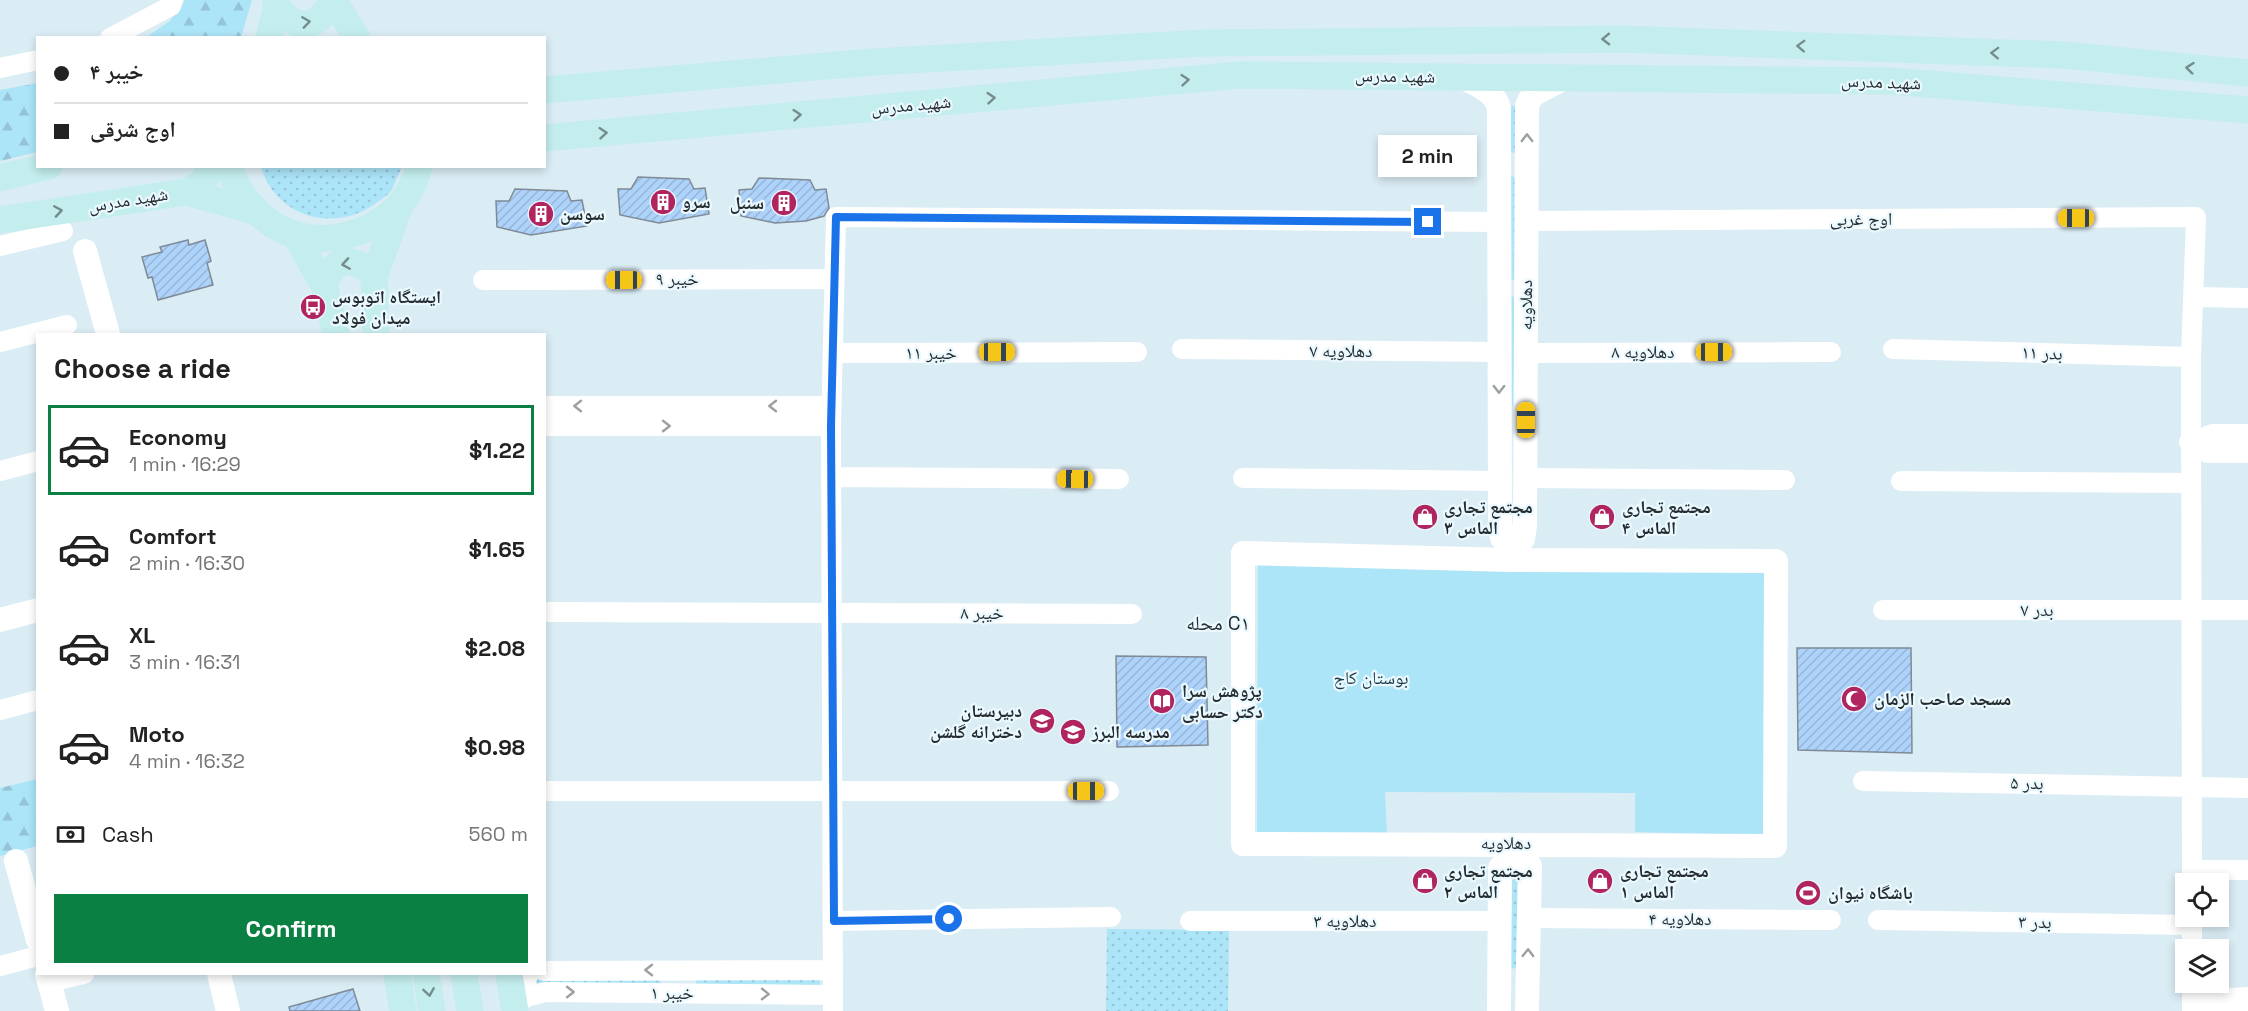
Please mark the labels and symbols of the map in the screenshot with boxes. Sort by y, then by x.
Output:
one-way arrow [302,17,311,29]
one-way arrow [1601,33,1610,45]
one-way arrow [1796,39,1805,52]
one-way arrow [1991,46,2000,59]
one-way arrow [2185,62,2194,75]
street label: شهید مدرس [1355,63,1435,88]
street label: شهید مدرس [1841,69,1922,94]
one-way arrow [1181,74,1190,87]
street label: شهید مدرس [870,90,952,119]
one-way arrow [987,92,996,105]
one-way arrow [792,109,801,122]
one-way arrow [598,127,607,140]
one-way arrow [1521,134,1533,143]
callout: 2 min [1378,135,1478,177]
street label: شهید مدرس [86,182,169,217]
building icon: سرو [648,187,678,217]
building icon: سنبل [769,188,799,218]
place label: سرو [682,190,711,213]
place label: سنبل [730,191,764,214]
building icon: سوسن [526,199,556,229]
place label: سوسن [560,202,605,225]
one-way arrow [53,206,62,218]
street label: اوج غربی [1830,207,1892,231]
route end [1414,208,1441,235]
car [2058,209,2094,227]
one-way arrow [341,257,351,269]
street label: خیبر ۹ [655,267,699,290]
car [606,271,642,289]
street label: دهلاویه [1514,280,1537,330]
place label: ایستگاه اتوبوس میدان فولاد [332,285,441,329]
bus stop icon: ایستگاه اتوبوس میدان فولاد [298,292,328,322]
street label: دهلاویه ۷ [1309,339,1373,362]
street label: دهلاویه ۸ [1611,340,1675,363]
street label: بدر ۱۱ [2021,340,2063,365]
street label: خیبر ۱۱ [905,341,957,364]
car [979,343,1015,361]
car [1696,343,1732,361]
one-way arrow [1493,384,1505,393]
one-way arrow [573,400,582,412]
one-way arrow [768,400,777,412]
car [1517,402,1535,438]
one-way arrow [661,420,670,432]
car [1057,470,1093,488]
place label: مجتمع تجاری الماس ۳ [1444,495,1533,539]
place label: مجتمع تجاری الماس ۴ [1622,495,1711,539]
shop icon: مجتمع تجاری الماس ۳ [1410,502,1440,532]
shop icon: مجتمع تجاری الماس ۴ [1587,502,1617,532]
street label: بدر ۷ [2020,598,2054,621]
street label: خیبر ۸ [960,601,1004,624]
district label: محله C۱ [1186,610,1250,636]
park label: بوستان کاج [1334,666,1408,690]
place label: پژوهش سرا دکتر حسابی [1182,679,1263,723]
mosque icon: مسجد صاحب الزمان [1839,684,1869,714]
library icon: پژوهش سرا دکتر حسابی [1147,686,1177,716]
place label: مسجد صاحب الزمان [1874,687,2011,710]
place label: دبیرستان دخترانه گلشن [930,699,1022,743]
school or university icon: دبیرستان دخترانه گلشن [1027,706,1057,736]
school or university icon: مدرسه البرز [1058,717,1088,747]
place label: مدرسه البرز [1091,720,1170,743]
street label: بدر ۵ [2010,771,2044,794]
car [1068,782,1104,800]
street label: دهلاویه [1481,831,1531,854]
place label: مجتمع تجاری الماس ۲ [1444,859,1533,903]
place label: مجتمع تجاری الماس ۱ [1620,859,1709,903]
shop icon: مجتمع تجاری الماس ۲ [1410,866,1440,896]
shop icon: مجتمع تجاری الماس ۱ [1585,866,1615,896]
sports icon: باشگاه نیوان [1793,878,1823,908]
place label: باشگاه نیوان [1828,881,1913,904]
route start [935,905,962,932]
street label: دهلاویه ۴ [1648,907,1712,930]
street label: دهلاویه ۳ [1313,909,1377,932]
street label: بدر ۳ [2018,910,2052,933]
one-way arrow [1522,948,1534,957]
one-way arrow [644,964,653,976]
street label: خیبر ۱ [650,981,694,1004]
one-way arrow [565,986,574,998]
one-way arrow [422,987,435,997]
one-way arrow [760,988,769,1000]

